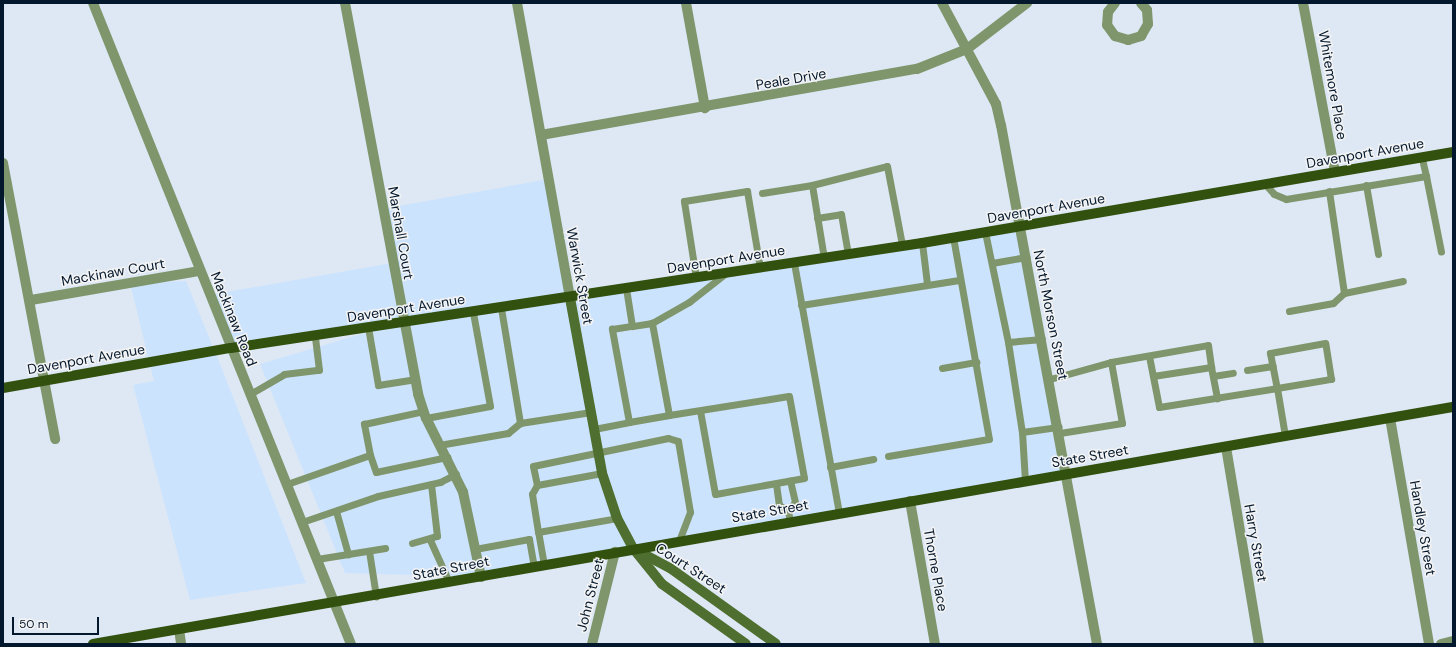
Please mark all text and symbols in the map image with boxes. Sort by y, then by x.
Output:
street label: Whitemore Place [1315,29,1351,141]
street label: Peale Drive [754,65,828,93]
street label: Davenport Avenue [1305,134,1425,172]
street label: Marshall Court [385,185,417,281]
street label: Davenport Avenue [986,189,1106,227]
street label: Warwick Street [563,226,597,326]
street label: Davenport Avenue [666,241,786,277]
street label: North Morson Street [1030,248,1072,382]
street label: Mackinaw Court [60,255,166,289]
street label: Mackinaw Road [207,269,261,369]
street label: Davenport Avenue [346,290,466,326]
street label: Davenport Avenue [26,340,146,378]
street label: State Street [1050,441,1130,471]
street label: Handley Street [1406,479,1440,577]
street label: State Street [730,496,810,526]
street label: Harry Street [1241,503,1271,583]
street label: Thorne Place [920,527,952,613]
street label: Court Street [653,539,729,597]
street label: State Street [411,552,491,584]
street label: John Street [573,557,607,633]
scale bar [14,609,101,635]
text: 50 m [19,616,48,632]

